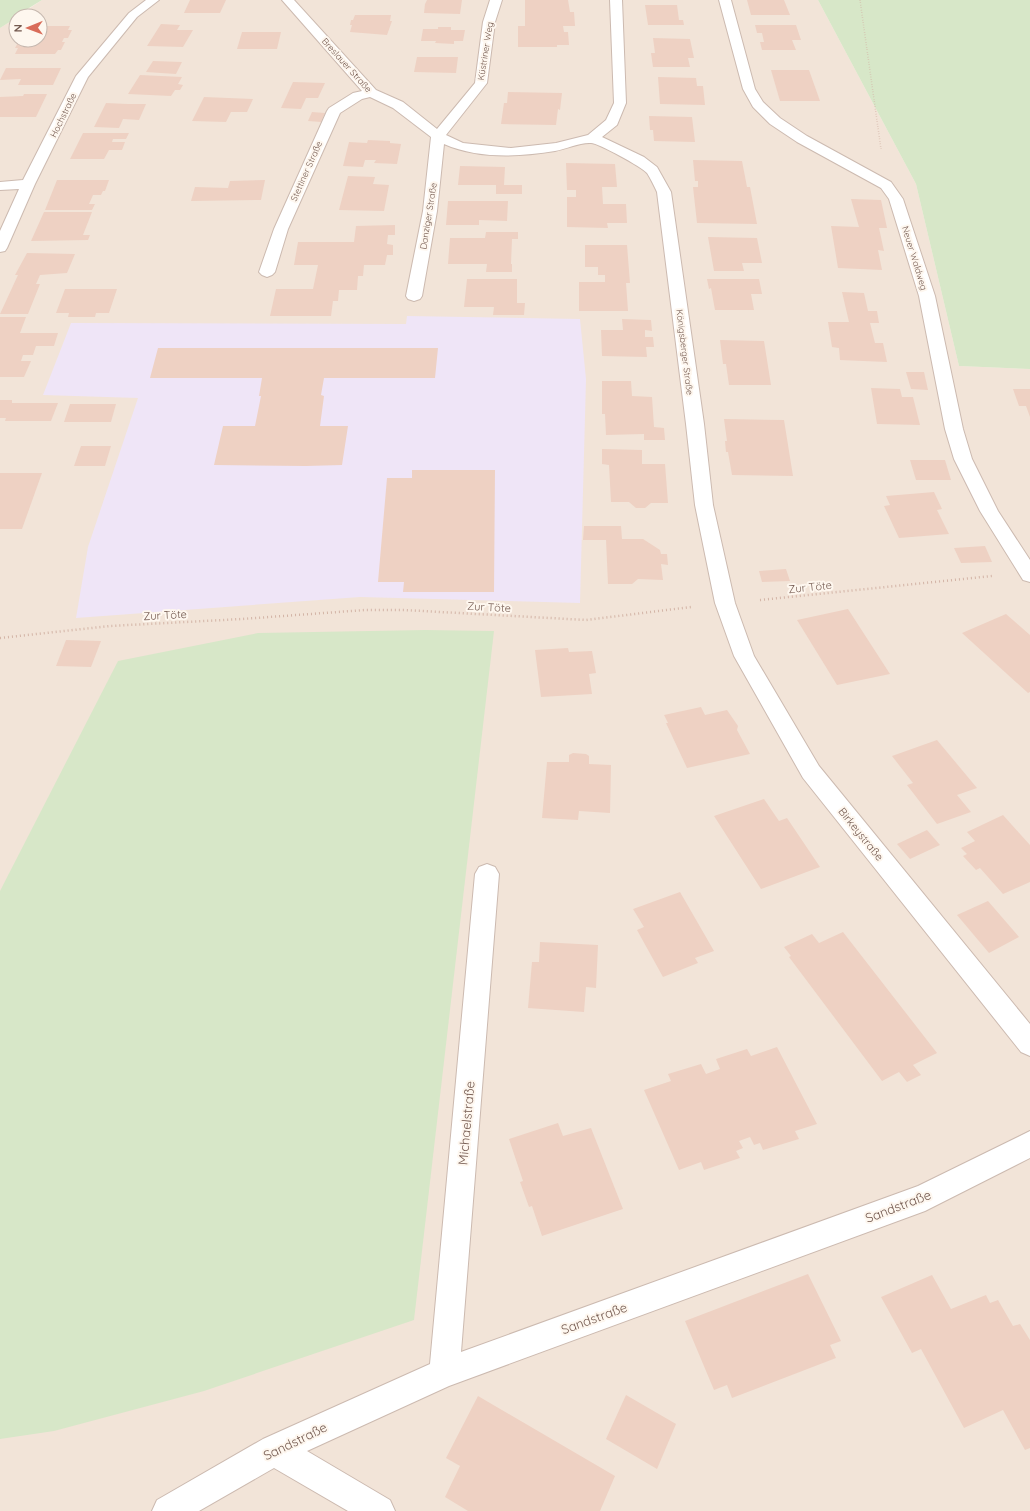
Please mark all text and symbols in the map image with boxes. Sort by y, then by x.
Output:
north arrow [8,8,48,48]
street label: Küstriner Weg [475,21,495,81]
text: N [11,24,25,32]
street label: Breslauer Straße [320,36,374,94]
street label: Hochstraße [47,91,79,139]
street label: Stettiner Straße [288,139,324,203]
street label: Danziger Straße [417,182,439,250]
street label: Neuer Waldweg [900,224,930,292]
street label: Königsberger Straße [674,309,696,395]
street label: Zur Töte [788,578,832,596]
street label: Zur Töte [467,599,511,615]
street label: Zur Töte [143,607,187,623]
street label: Birkeystraße [835,805,887,863]
street label: Michaelstraße [454,1080,478,1166]
street label: Sandstraße [863,1186,933,1226]
street label: Sandstraße [559,1299,629,1337]
street label: Sandstraße [260,1419,330,1463]

